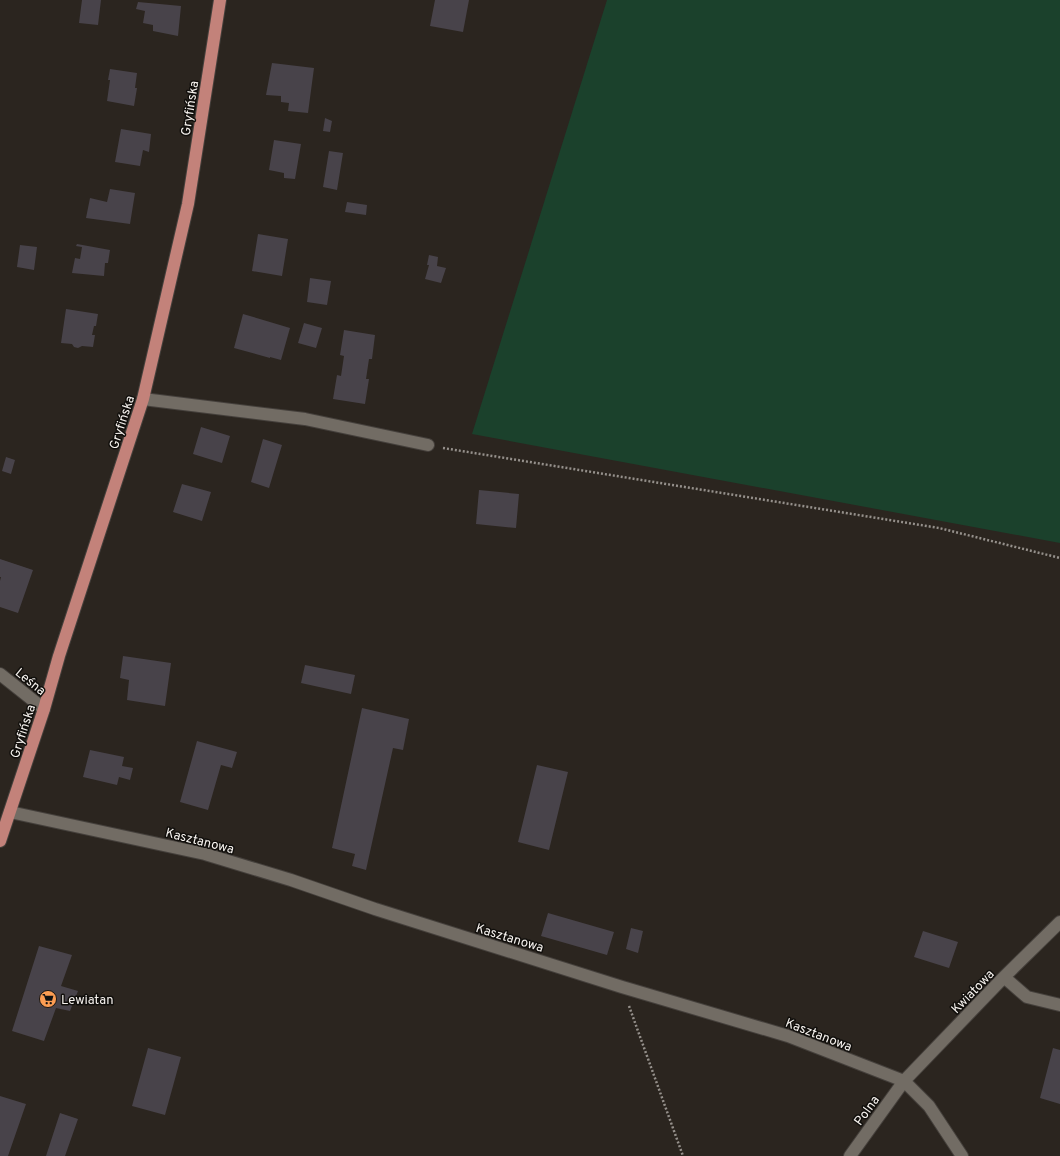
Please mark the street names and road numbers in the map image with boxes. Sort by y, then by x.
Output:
street label: Gryfińska [179,80,203,137]
street label: Gryfińska [107,394,139,451]
street label: Leśna [11,665,48,700]
street label: Gryfińska [8,703,40,760]
street label: Kasztanowa [164,826,236,858]
street label: Kasztanowa [474,921,545,957]
street label: Kwiatowa [948,967,998,1018]
street label: Kasztanowa [783,1016,854,1056]
street label: Polna [851,1093,884,1129]

